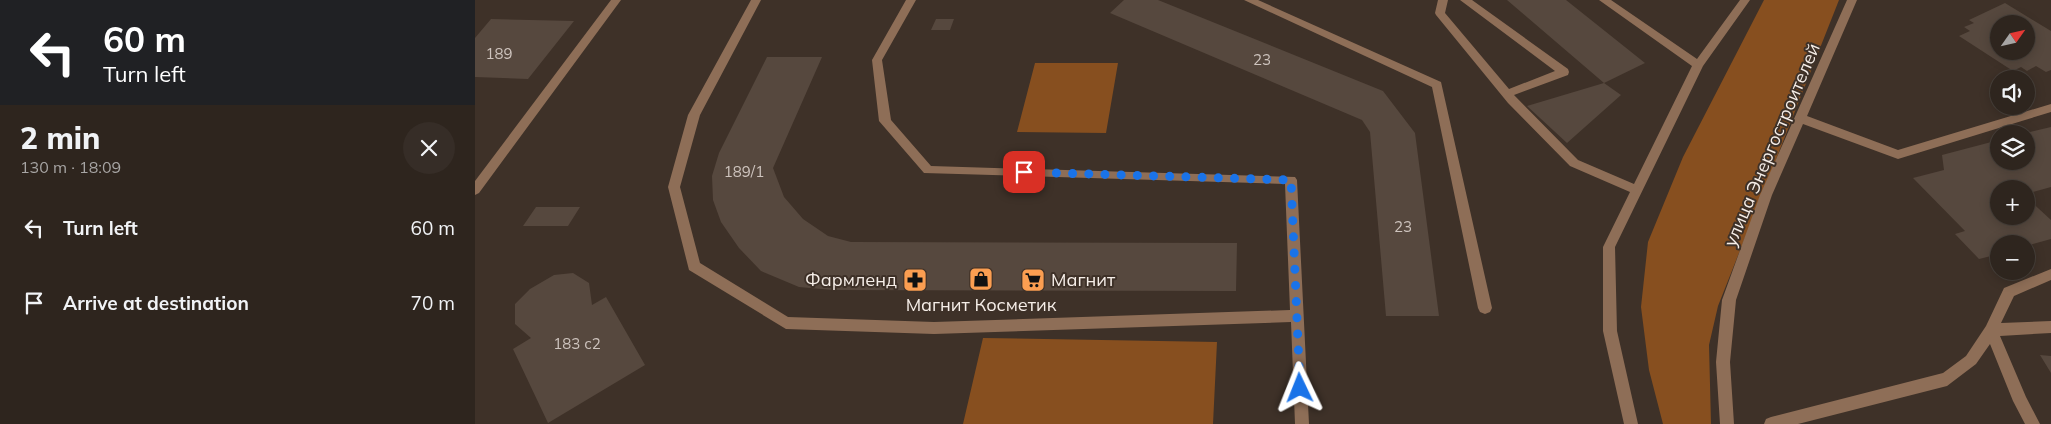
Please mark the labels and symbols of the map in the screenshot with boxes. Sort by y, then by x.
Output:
north arrow [1990,15,2035,60]
street label: улица Энергостроителей [1718,40,1825,250]
house number: 189 [485,44,513,63]
house number: 23 [1253,50,1271,69]
pin [1003,151,1045,193]
house number: 189/1 [724,162,764,181]
house number: 23 [1394,217,1412,236]
shop icon: Магнит Косметик [968,266,994,292]
pharmacy icon: Фармленд [902,267,928,293]
supermarket icon: Магнит [1020,267,1046,293]
place label: Фармленд [805,268,897,291]
place label: Магнит [1051,268,1116,291]
place label: Магнит Косметик [906,293,1057,316]
house number: 183 с2 [553,334,601,353]
position arrow [1273,361,1325,413]

